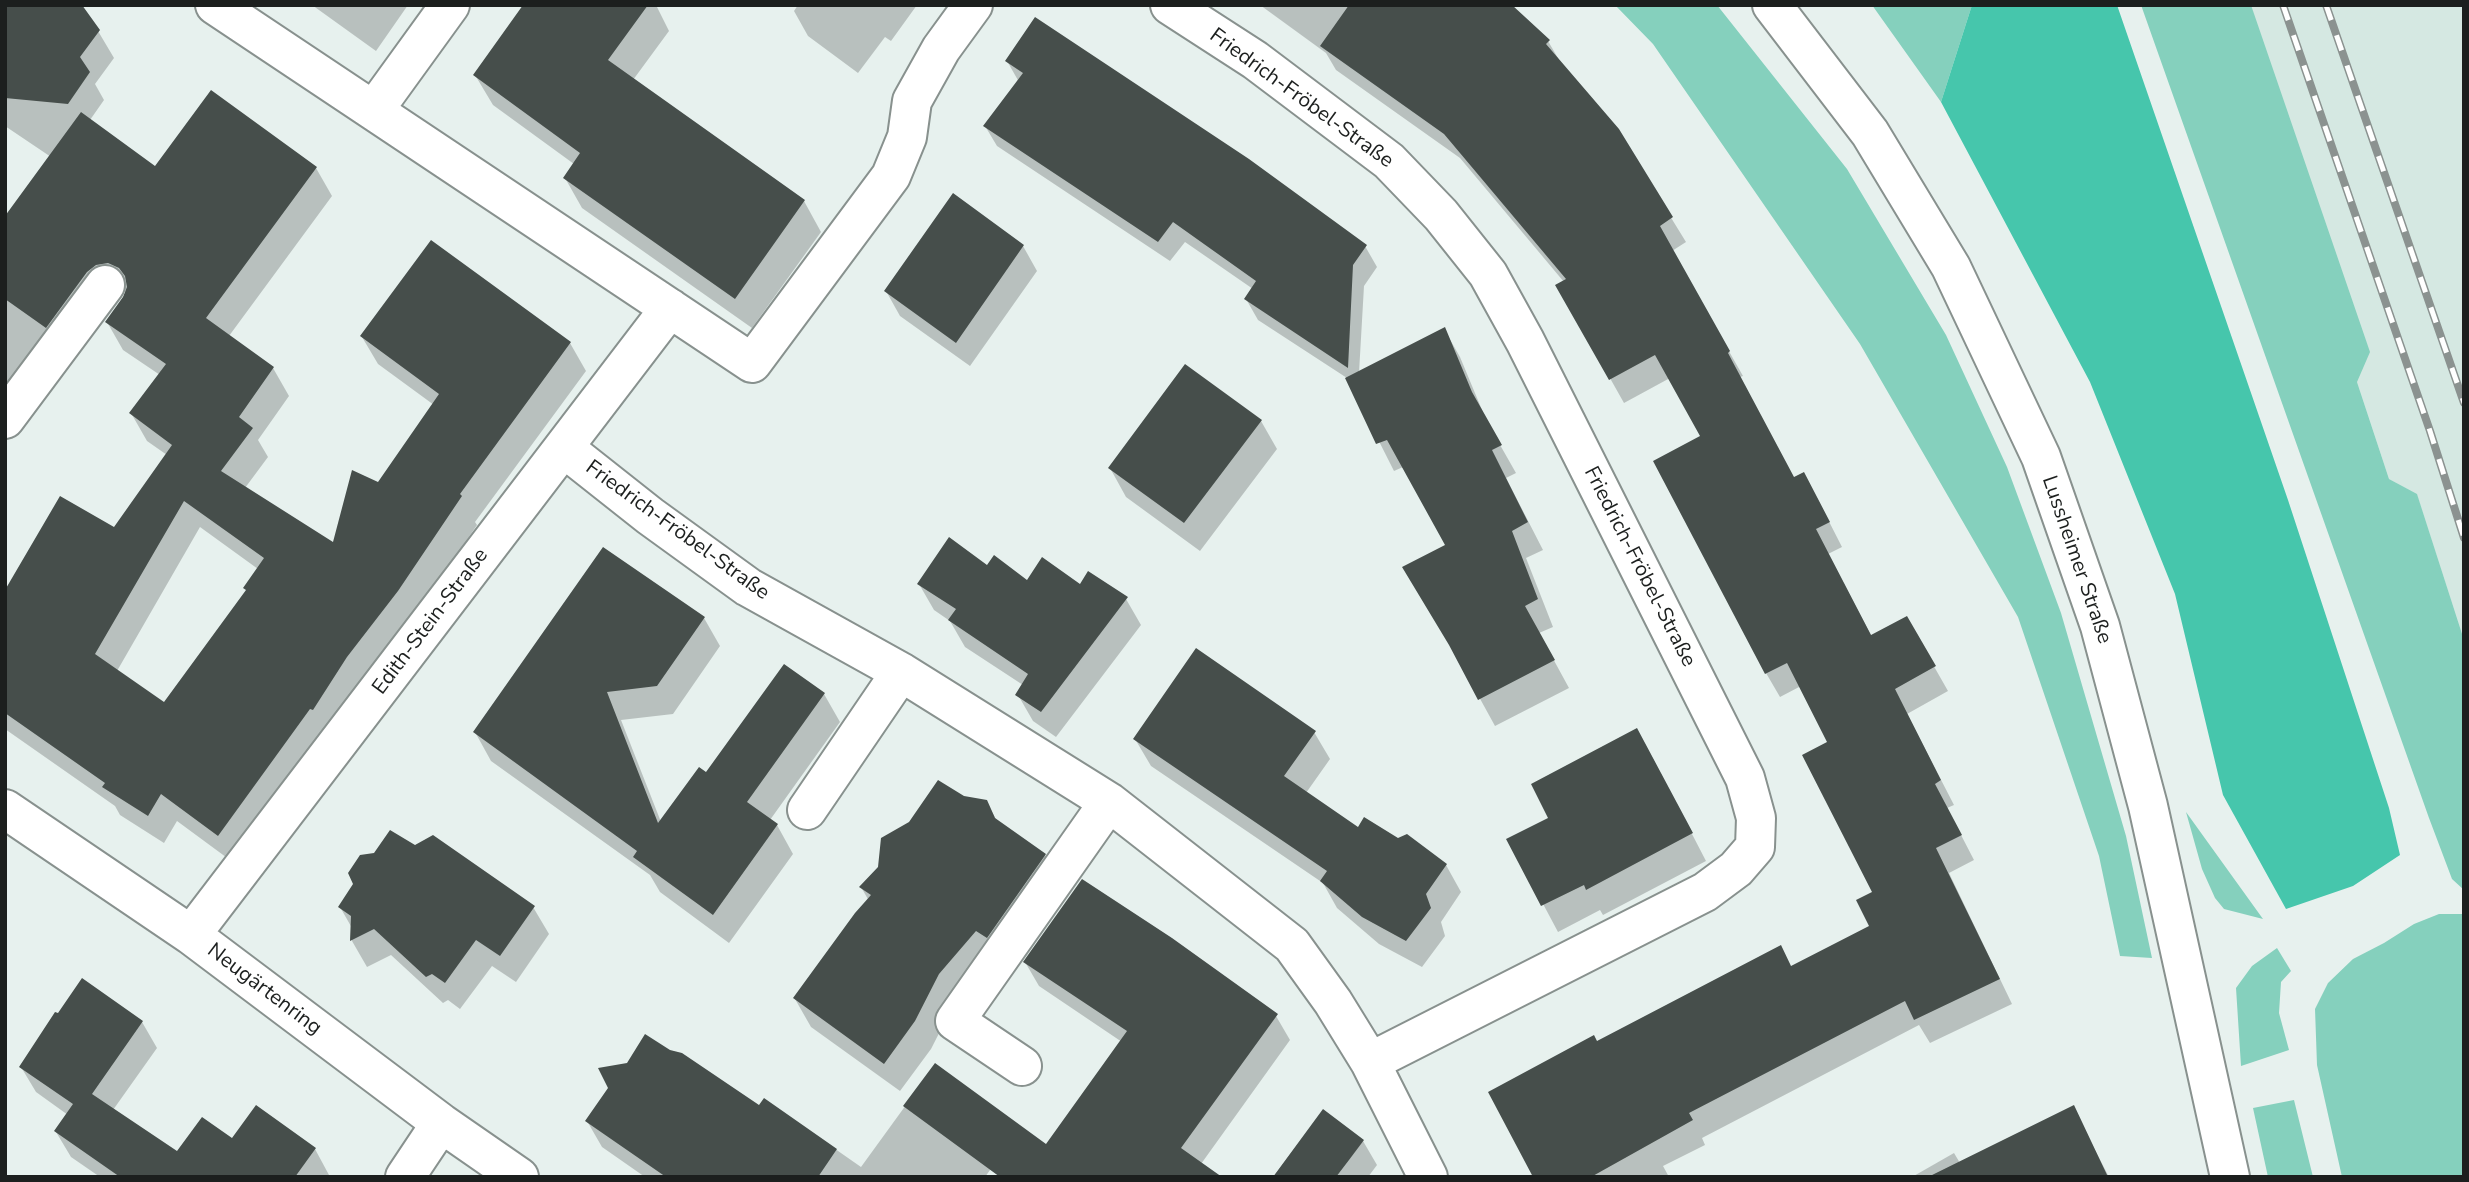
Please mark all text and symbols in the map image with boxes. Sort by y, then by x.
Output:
street label: Friedrich-Fröbel-Straße [1204,24,1398,174]
street label: Friedrich-Fröbel-Straße [580,456,774,606]
street label: Friedrich-Fröbel-Straße [1578,463,1700,671]
street label: Lussheimer Straße [2035,473,2117,647]
street label: Edith-Stein-Straße [368,544,494,700]
street label: Neugärtenring [202,939,326,1041]

